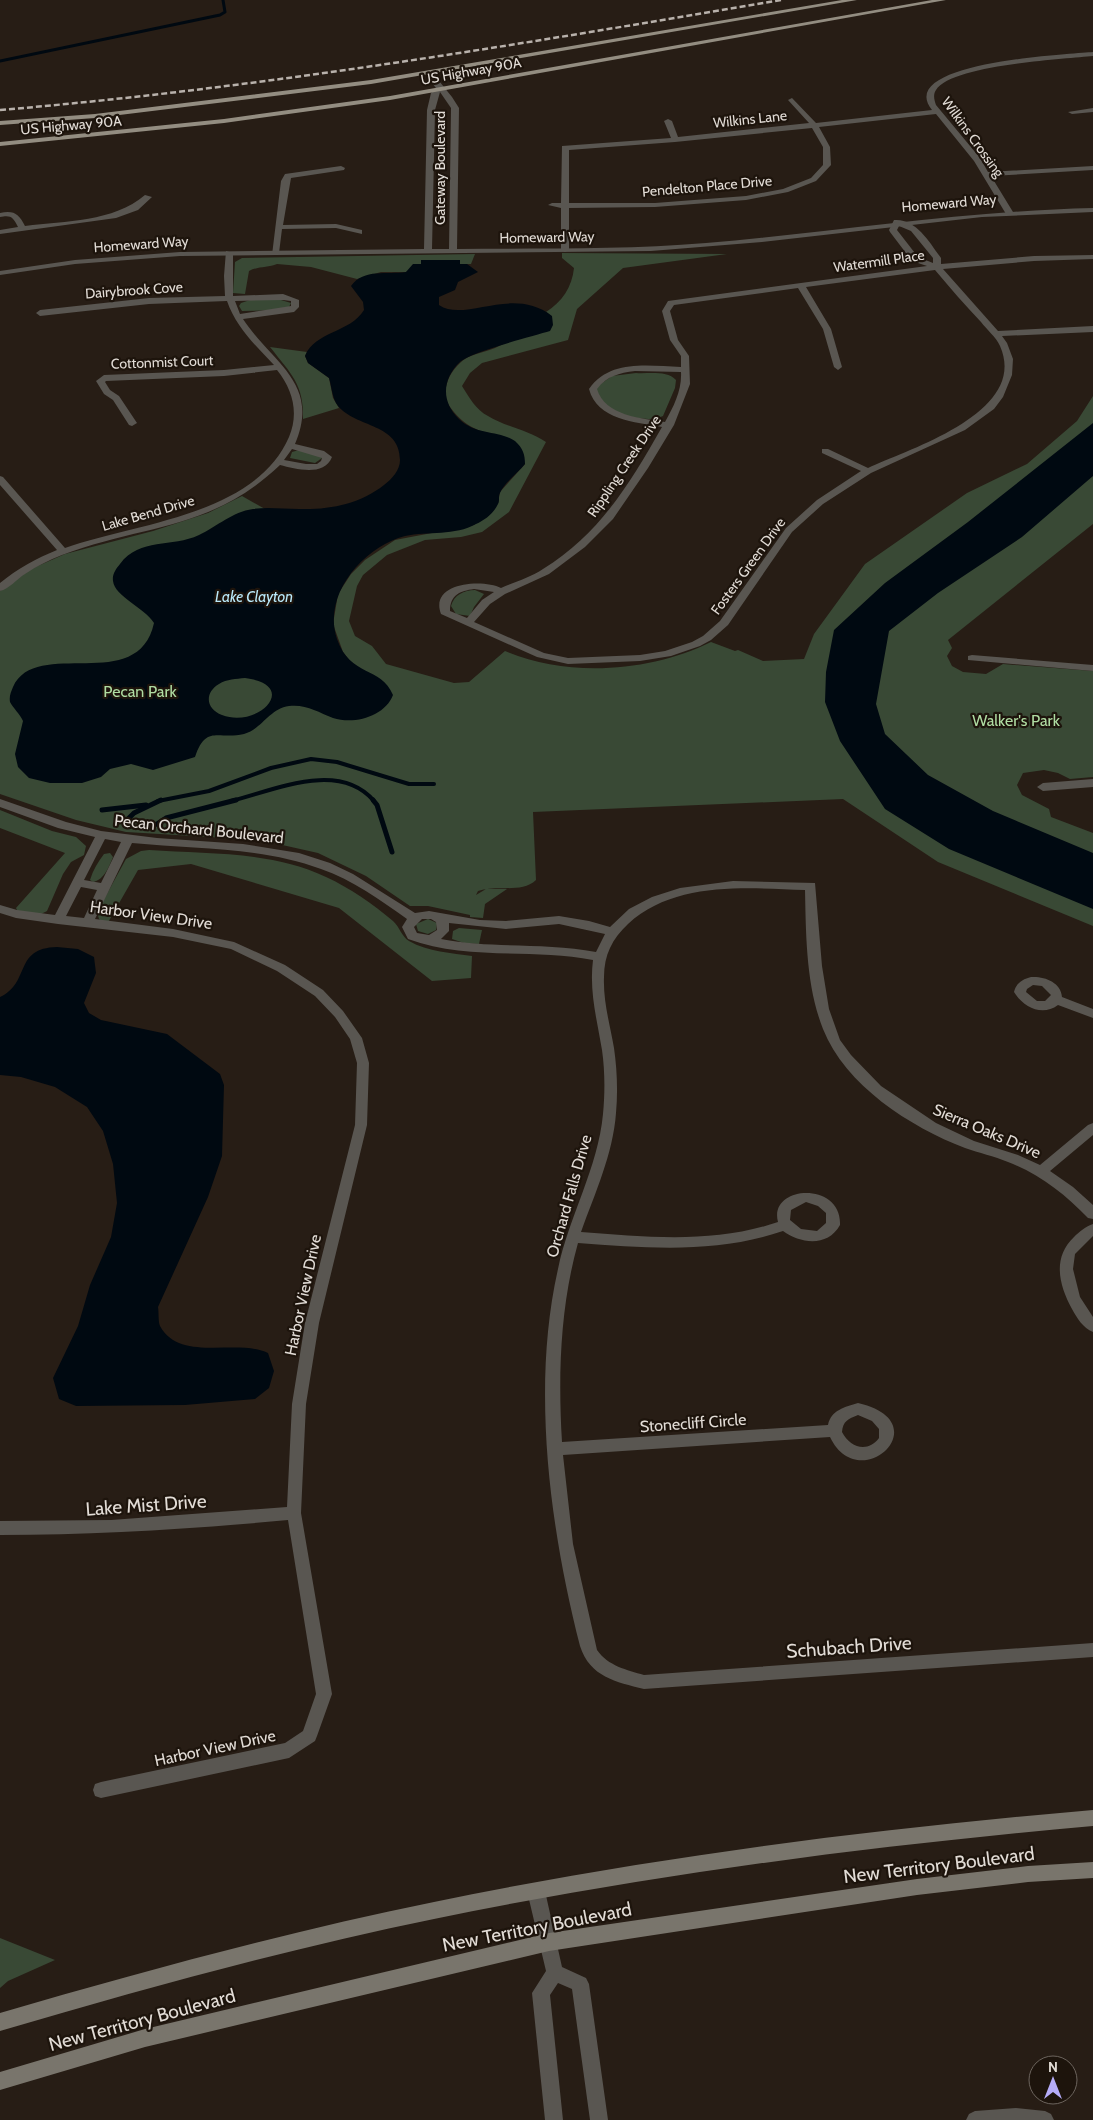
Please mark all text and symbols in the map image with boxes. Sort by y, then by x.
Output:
street label: US Highway 90A [419,53,523,89]
street label: Wilkins Crossing [938,93,1009,182]
street label: Wilkins Lane [712,106,788,132]
street label: Gateway Boulevard [431,111,449,225]
street label: US Highway 90A [20,112,123,138]
street label: Pendelton Place Drive [641,171,773,201]
street label: Homeward Way [901,190,997,216]
street label: Homeward Way [499,227,595,247]
street label: Homeward Way [93,232,189,256]
street label: Watermill Place [832,246,926,276]
street label: Dairybrook Cove [84,278,184,302]
street label: Cottonmist Court [110,351,214,373]
street label: Rippling Creek Drive [583,412,665,520]
street label: Lake Bend Drive [100,491,196,535]
street label: Fosters Green Drive [707,514,789,618]
water label: Lake Clayton [215,588,293,606]
park label: Pecan Park [103,682,178,701]
park label: Walker's Park [972,711,1061,730]
street label: Pecan Orchard Boulevard [113,811,285,847]
street label: Harbor View Drive [89,897,213,933]
street label: Sierra Oaks Drive [930,1100,1044,1162]
street label: Orchard Falls Drive [542,1132,596,1260]
street label: Harbor View Drive [281,1233,325,1357]
street label: Stonecliff Circle [639,1410,747,1436]
street label: Lake Mist Drive [85,1489,208,1521]
street label: Schubach Drive [786,1631,913,1663]
street label: Harbor View Drive [153,1726,277,1770]
street label: New Territory Boulevard [842,1842,1036,1888]
street label: New Territory Boulevard [440,1897,634,1957]
street label: New Territory Boulevard [46,1984,238,2056]
north arrow [1028,2055,1078,2105]
text: N [1048,2058,1058,2076]

